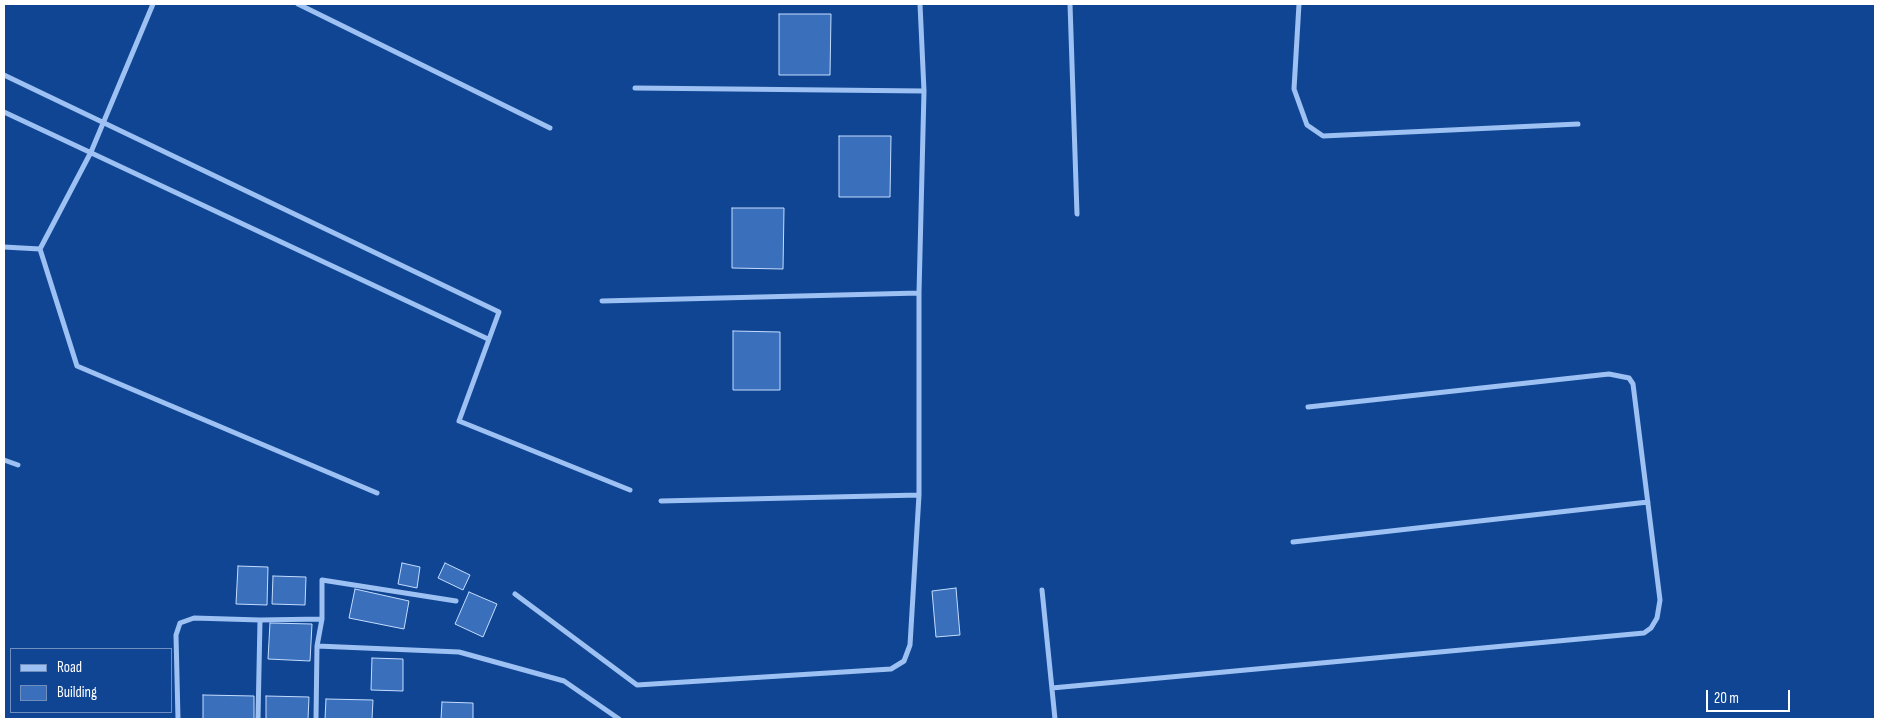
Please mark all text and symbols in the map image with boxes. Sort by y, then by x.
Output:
legend [10,648,172,713]
text: Road [57,658,82,677]
scale bar [1709,680,1793,712]
text: Building [57,683,97,702]
text: 20 m [1714,689,1739,708]

